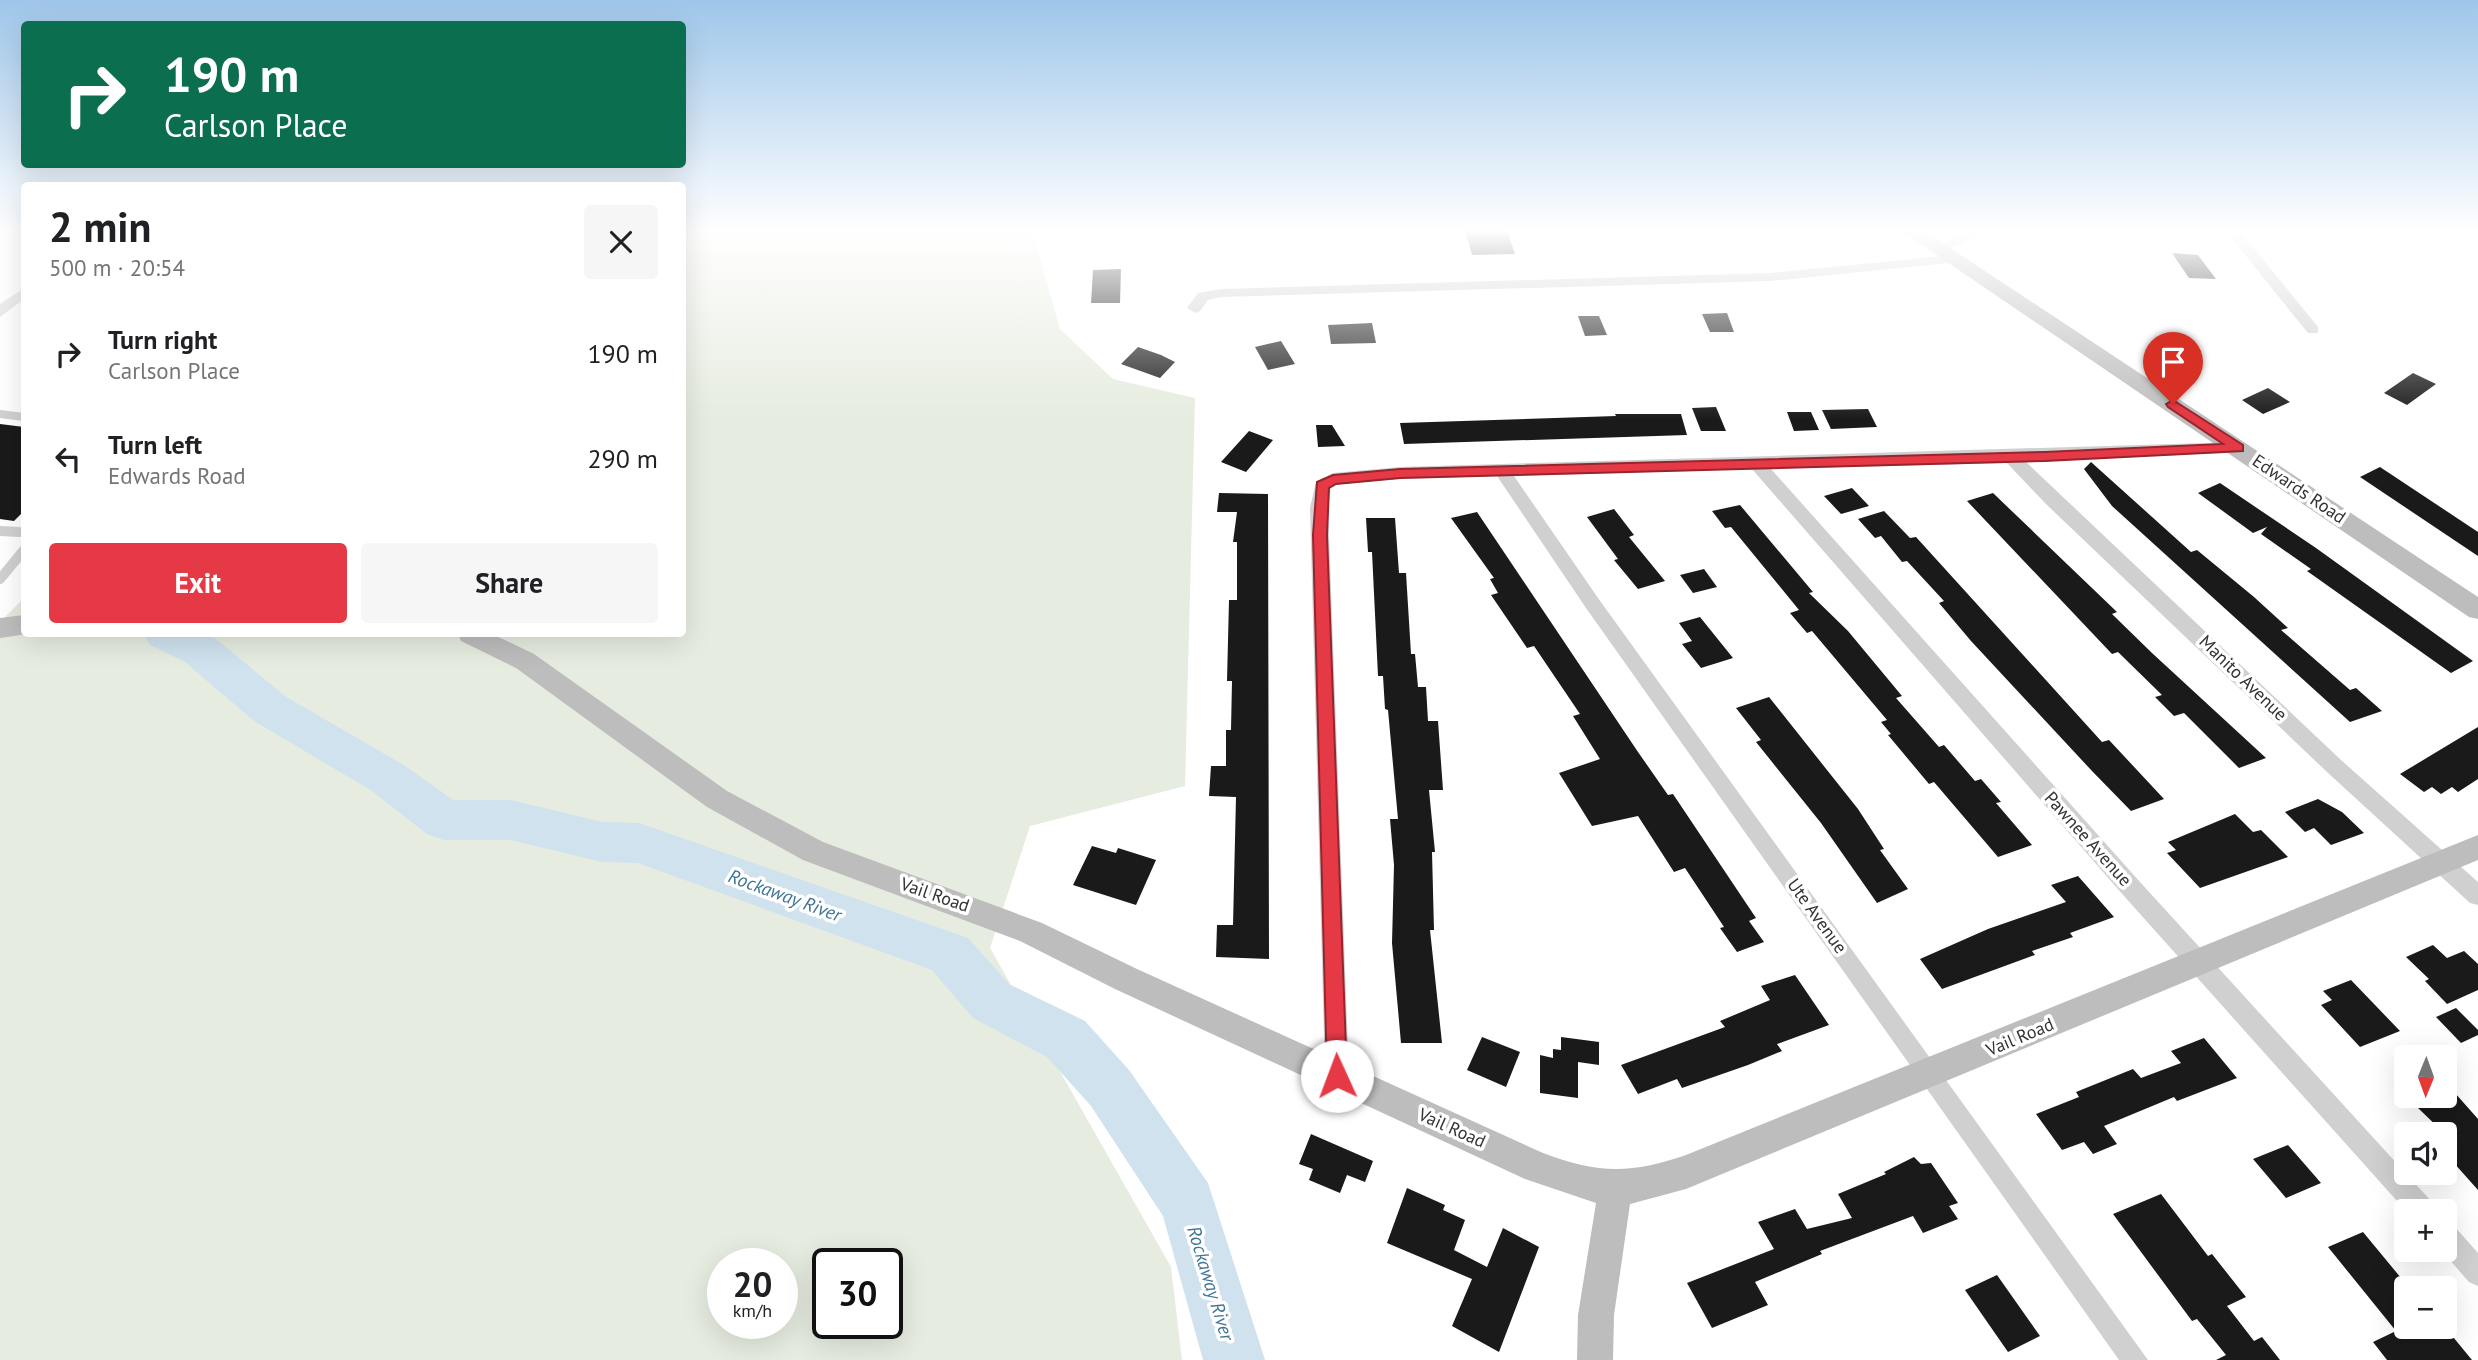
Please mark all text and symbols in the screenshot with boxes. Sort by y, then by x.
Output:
text: 190 m [164,42,299,106]
icon: right [49,49,140,140]
text: Carlson Place [164,104,348,146]
text: 2 min [49,199,151,254]
button: close [584,205,658,279]
text: 500 m · 20:54 [49,253,185,282]
text: Turn right [108,323,217,356]
pin [2143,332,2203,404]
icon: right [49,335,87,373]
text: 190 m [587,337,658,370]
icon: arrive [2154,343,2192,381]
text: Carlson Place [108,356,240,385]
text: Turn left [108,428,202,461]
icon: left [49,440,87,478]
text: 290 m [587,442,658,475]
street label: Edwards Road [2248,449,2350,528]
text: Edwards Road [108,461,246,490]
button: Exit [49,543,347,623]
button: Share [361,543,658,623]
street label: Manito Avenue [2194,630,2292,725]
street label: Pawnee Avenue [2040,786,2137,891]
water label: Rockaway River [725,863,846,927]
street label: Vail Road [897,872,973,917]
street label: Ute Avenue [1782,874,1852,958]
street label: Vail Road [1982,1012,2057,1061]
position arrow [1300,1039,1374,1113]
north arrow [2394,1045,2457,1108]
map controls [2394,1045,2457,1339]
street label: Vail Road [1414,1102,1489,1153]
button: sound [2394,1122,2457,1185]
button: + [2394,1199,2457,1262]
water label: Rockaway River [1182,1223,1240,1345]
speed limit sign: 30 [812,1248,903,1339]
text: 20 [733,1261,772,1307]
button: − [2394,1276,2457,1339]
text: km/h [733,1299,772,1322]

